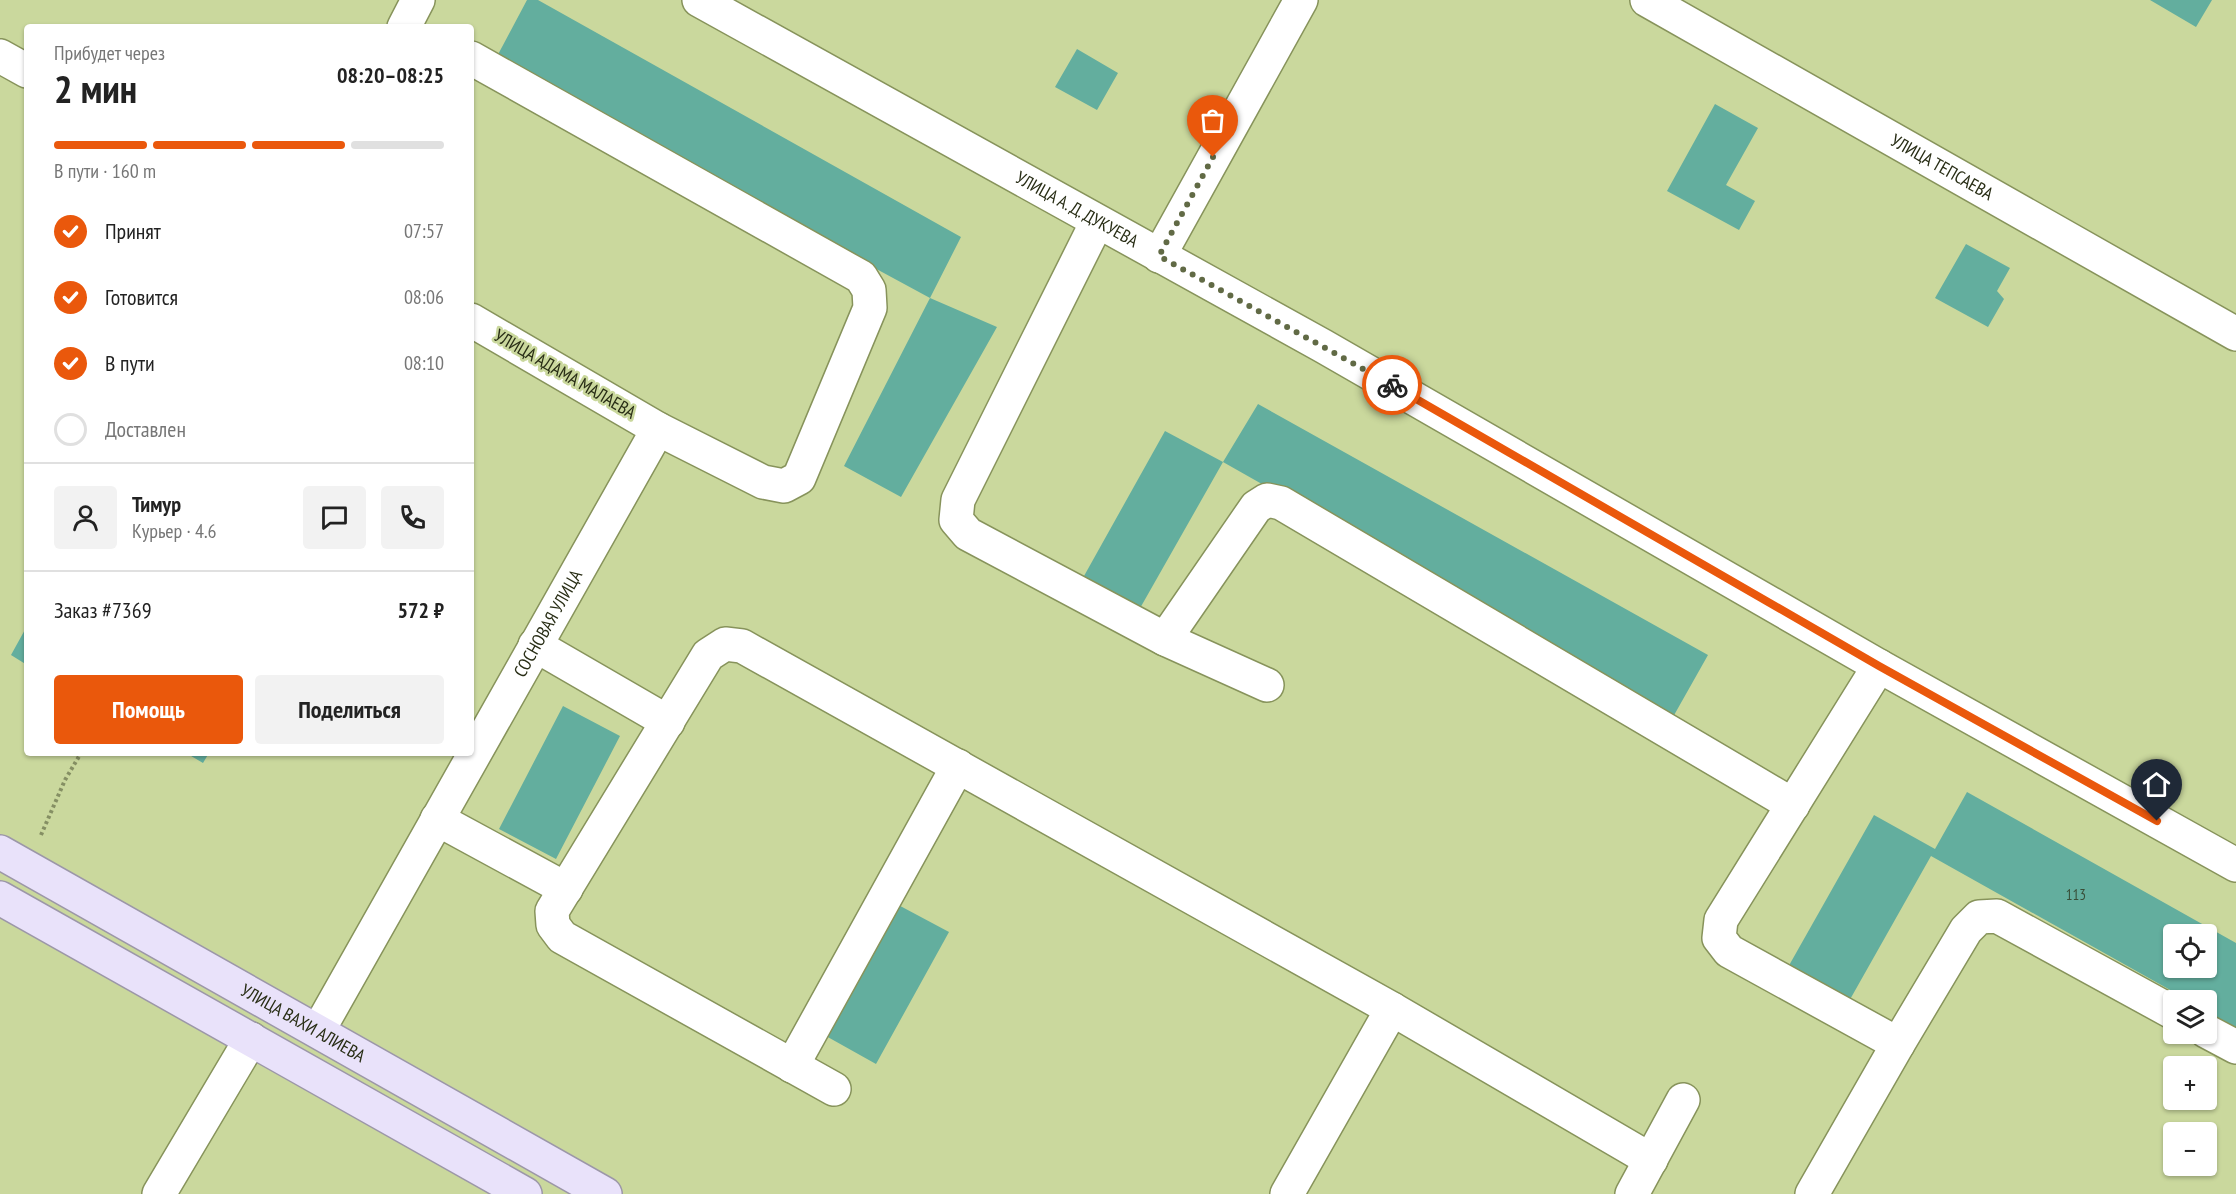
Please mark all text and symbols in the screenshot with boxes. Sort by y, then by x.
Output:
text: Прибудет через [54,40,165,66]
text: 08:20–08:25 [337,61,444,89]
text: 2 мин [54,63,137,114]
pin [1187,95,1238,157]
icon: bag [1196,104,1229,137]
street label: УЛИЦА ТЕПСАЕВА [1887,129,1998,205]
text: В пути · 160 m [54,158,156,184]
street label: УЛИЦА А. Д. ДУКУЕВА [1012,166,1143,252]
icon: check [54,215,87,248]
text: Принят [105,217,161,245]
text: 07:57 [404,218,444,244]
icon: check [54,281,87,314]
text: Готовится [105,283,178,311]
text: 08:06 [404,284,444,310]
street label: УЛИЦА АДАМА МАЛАЕВА [490,324,641,424]
icon: check [54,347,87,380]
text: В пути [105,349,155,377]
text: 08:10 [404,350,444,376]
courier [1362,355,1422,415]
icon: bike [1376,369,1409,402]
text: Доставлен [105,415,186,443]
button: person [54,486,117,549]
button: chat [303,486,366,549]
button: phone [381,486,444,549]
text: Тимур [132,490,181,518]
text: Курьер · 4.6 [132,518,217,544]
street label: СОСНОВАЯ УЛИЦА [508,565,587,681]
text: Заказ #7369 [54,596,152,624]
text: 572 ₽ [397,596,444,624]
button: Помощь [54,675,243,744]
button: Поделиться [255,675,444,744]
pin [2131,759,2182,821]
icon: home [2140,768,2173,801]
house number: 113 [2066,885,2086,904]
map controls [2163,924,2217,1176]
button: locate [2163,924,2217,978]
street label: УЛИЦА ВАХИ АЛИЕВА [237,979,370,1067]
button: layers [2163,990,2217,1044]
button: + [2163,1056,2217,1110]
button: − [2163,1122,2217,1176]

